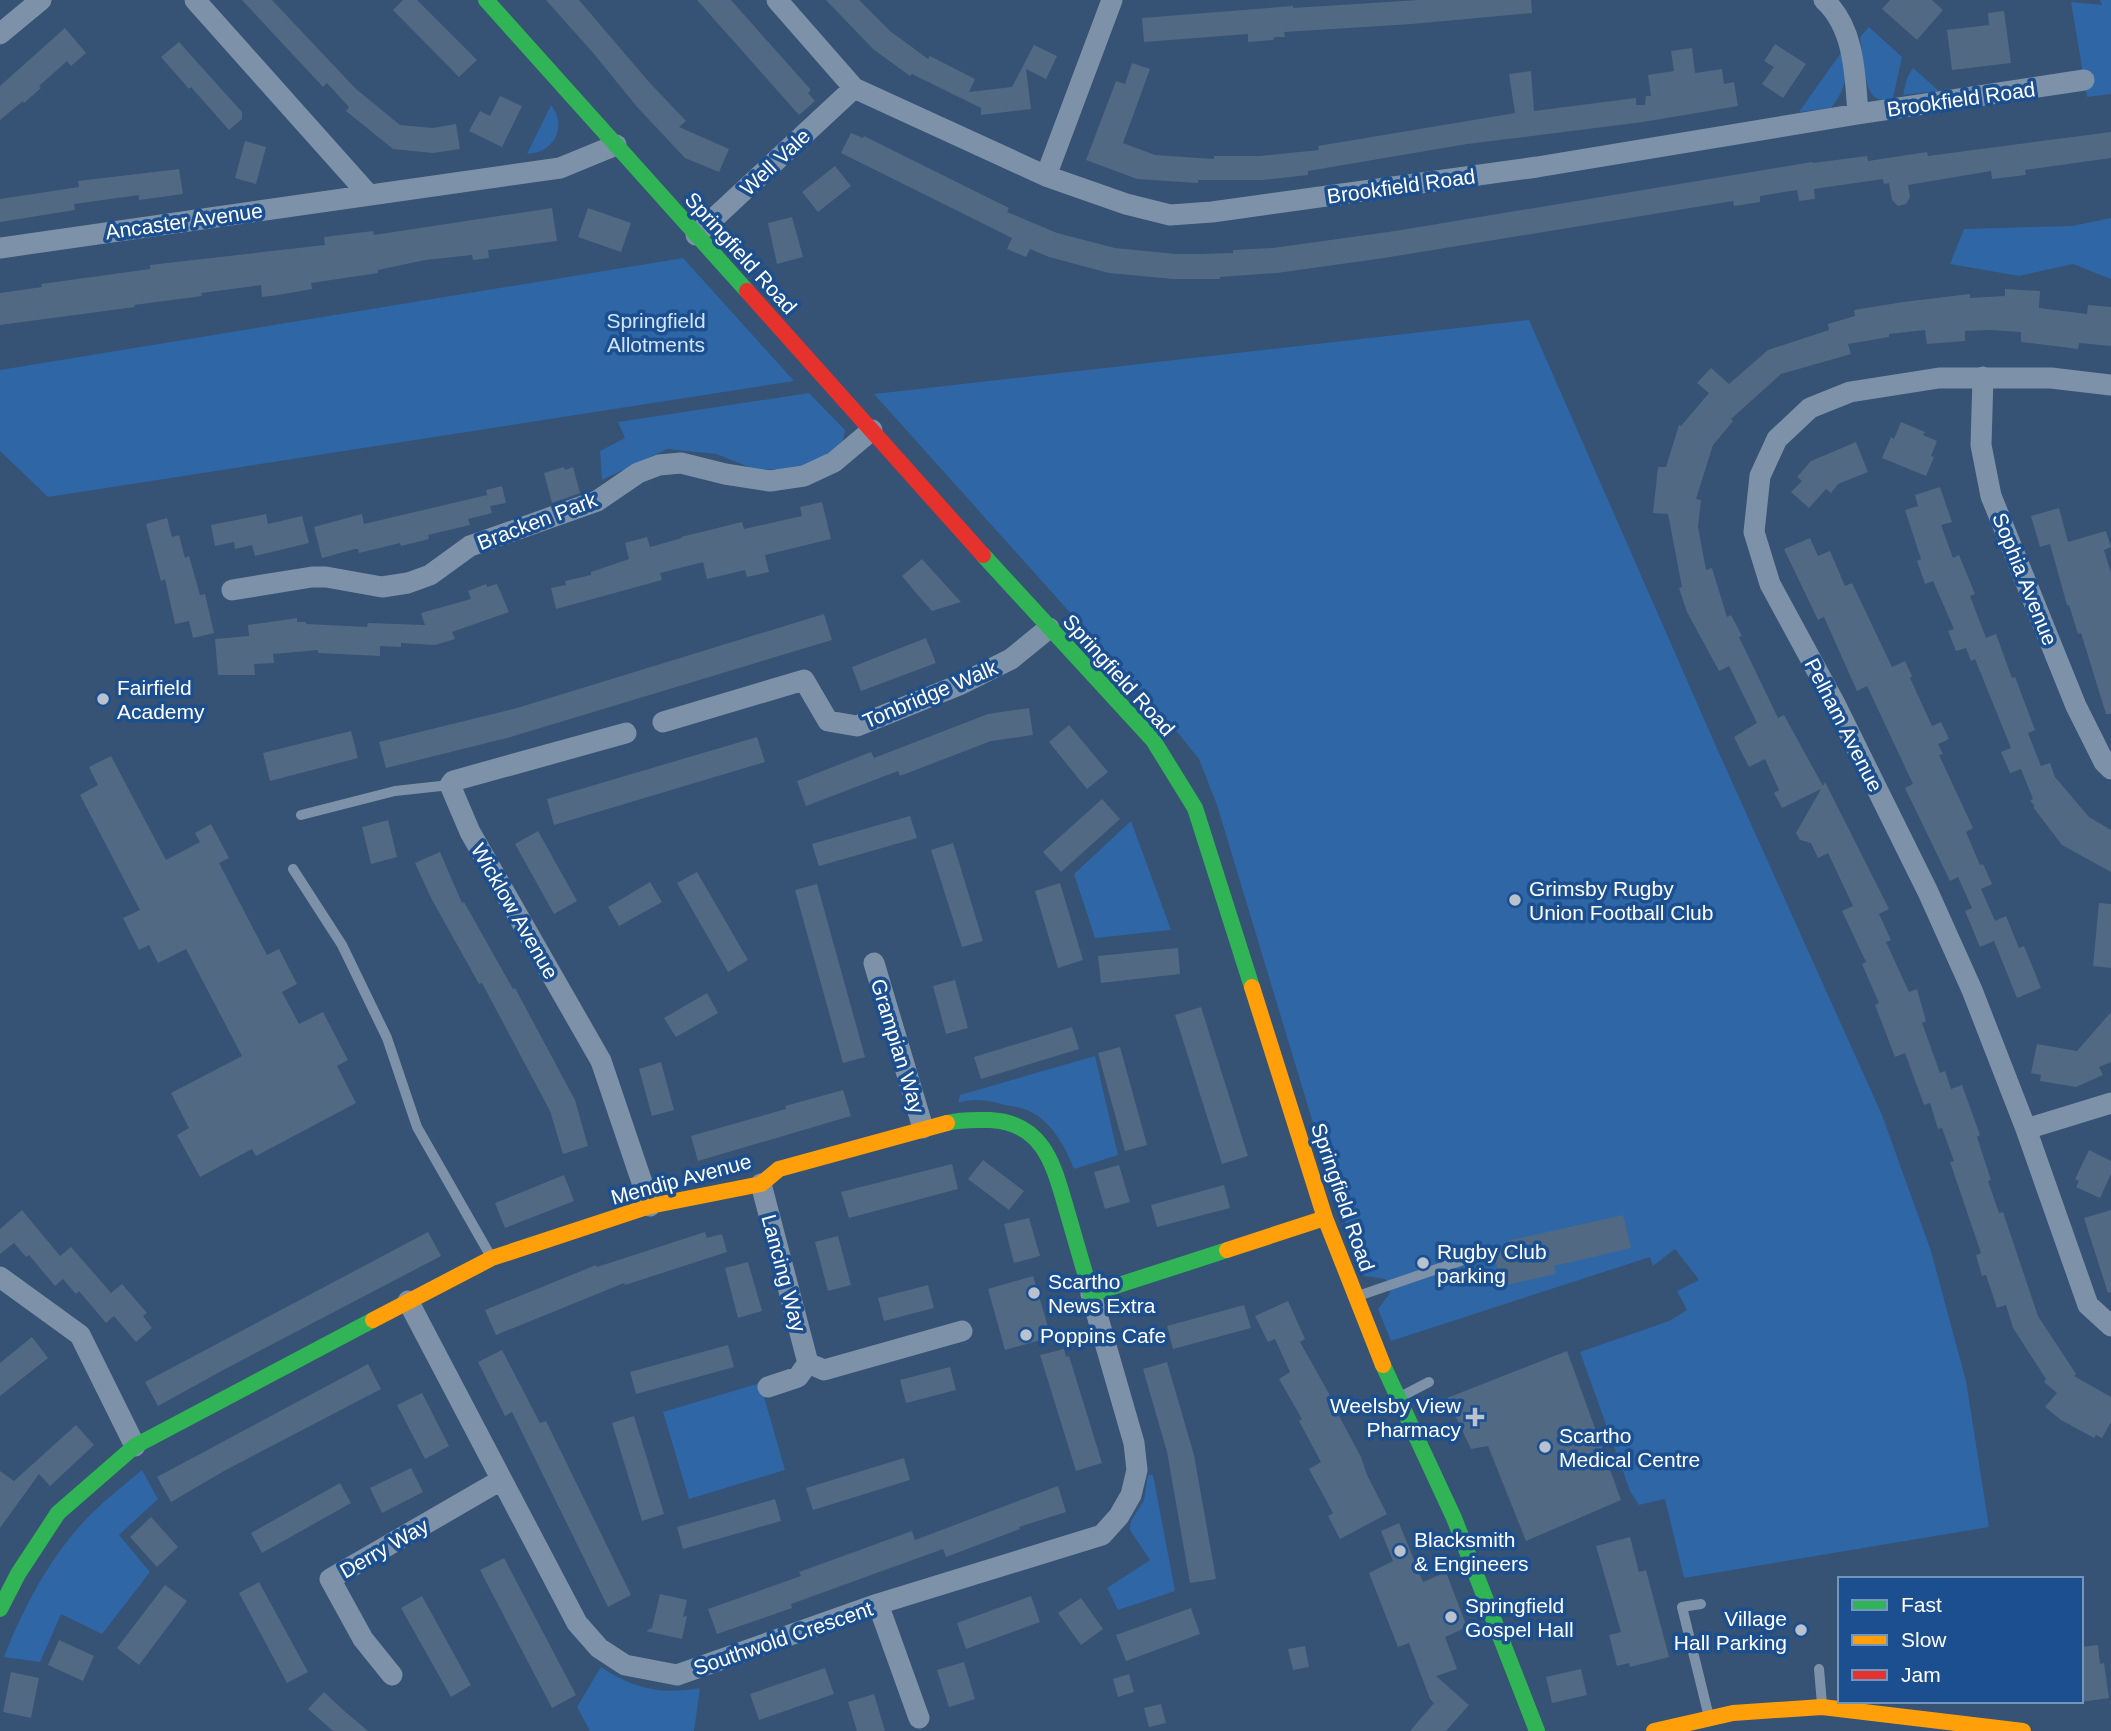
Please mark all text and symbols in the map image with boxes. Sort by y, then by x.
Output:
street label: Brookfield Road [1885,77,2037,121]
street label: Well Vale [735,124,815,200]
street label: Brookfield Road [1325,164,1477,208]
street label: Springfield Road [681,188,801,318]
street label: Ancaster Avenue [104,199,264,243]
park label: Springfield Allotments [606,309,706,356]
street label: Bracken Park [474,488,600,554]
street label: Sophia Avenue [1988,509,2062,649]
street label: Springfield Road [1059,610,1179,740]
street label: Pelham Avenue [1800,654,1888,796]
street label: Tonbridge Walk [859,655,1001,733]
place label: Fairfield Academy [117,676,205,723]
marker: Fairfield Academy [95,691,111,707]
street label: Wicklow Avenue [467,839,563,983]
place label: Grimsby Rugby Union Football Club [1529,877,1713,924]
marker: Grimsby Rugby Union Football Club [1507,892,1523,908]
street label: Grampian Way [867,976,930,1116]
street label: Springfield Road [1307,1120,1379,1274]
street label: Mendip Avenue [608,1149,754,1209]
street label: Lancing Way [757,1212,811,1335]
place label: Rugby Club parking [1437,1240,1547,1287]
marker: Rugby Club parking [1415,1255,1431,1271]
place label: Scartho News Extra [1048,1270,1156,1317]
marker: Scartho News Extra [1026,1285,1042,1301]
place label: Poppins Cafe [1040,1324,1166,1347]
marker: Poppins Cafe [1018,1327,1034,1343]
place label: Weelsby View Pharmacy [1330,1394,1462,1441]
marker: Weelsby View Pharmacy [1467,1409,1483,1425]
place label: Scartho Medical Centre [1559,1424,1700,1471]
marker: Scartho Medical Centre [1537,1439,1553,1455]
street label: Derry Way [336,1513,433,1583]
place label: Blacksmith & Engineers [1414,1528,1528,1575]
marker: Blacksmith & Engineers [1392,1543,1408,1559]
legend [1838,1577,2083,1703]
text: Fast [1901,1593,1942,1616]
place label: Springfield Gospel Hall [1465,1594,1574,1641]
street label: Southwold Crescent [690,1596,876,1679]
place label: Village Hall Parking [1674,1607,1787,1654]
marker: Springfield Gospel Hall [1443,1609,1459,1625]
marker: Village Hall Parking [1793,1622,1809,1638]
text: Slow [1901,1628,1947,1651]
text: Jam [1901,1663,1941,1686]

